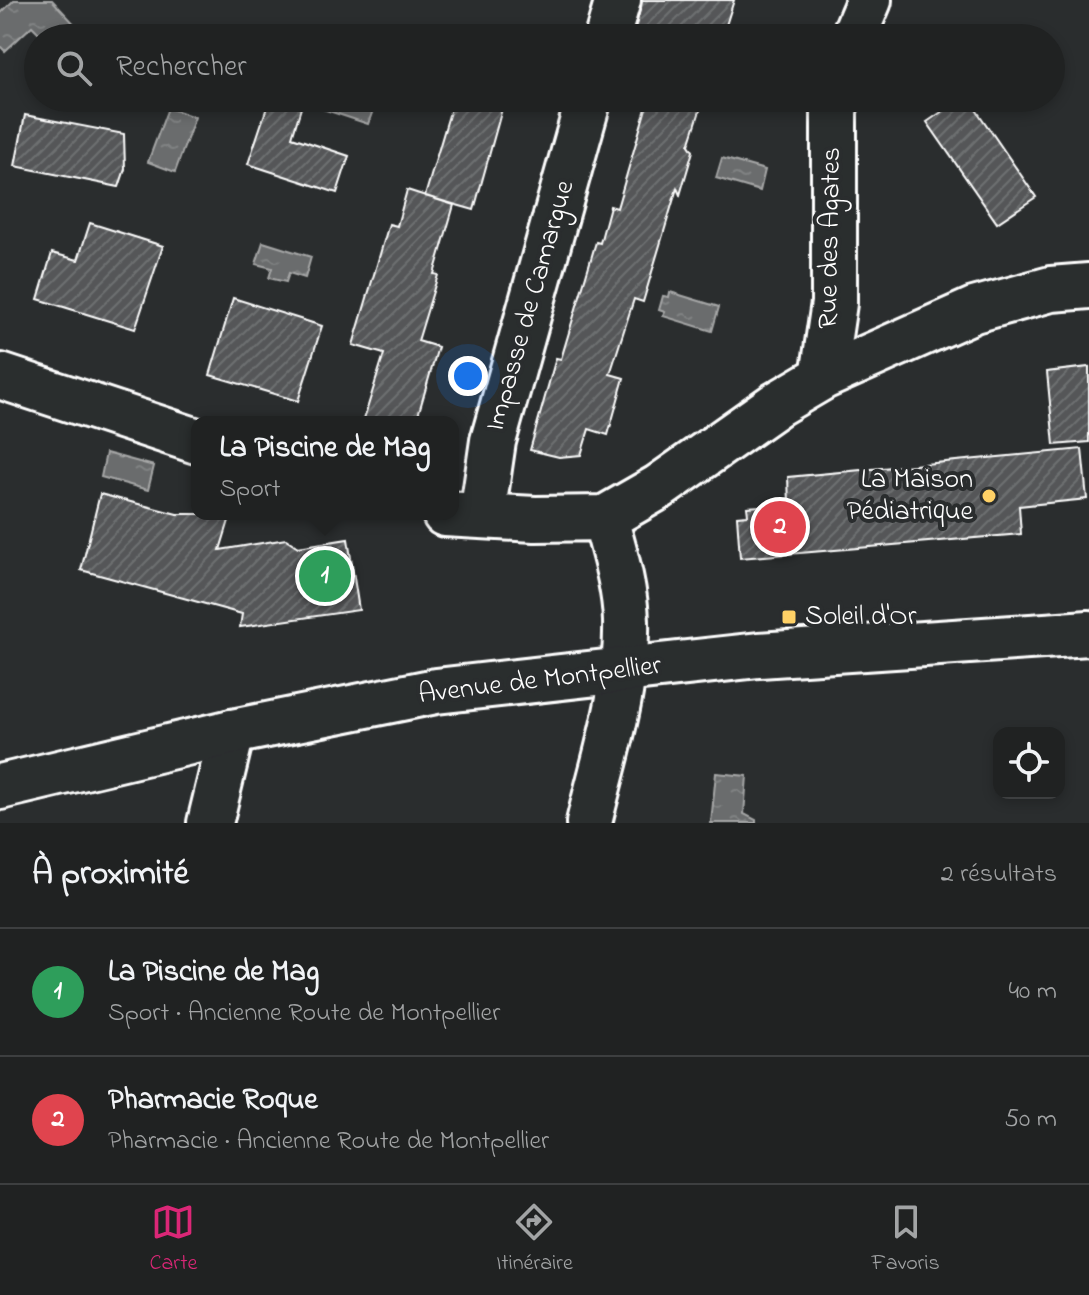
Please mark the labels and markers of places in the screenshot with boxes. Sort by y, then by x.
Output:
place label: La Maison Pédiatrique [847,460,973,533]
marker: La Maison Pédiatrique [980,487,998,505]
pin: 2 [754,497,806,557]
pin: 1 [299,546,351,606]
place label: Soleil d'Or [805,597,917,638]
marker: Soleil d'Or [780,608,798,626]

